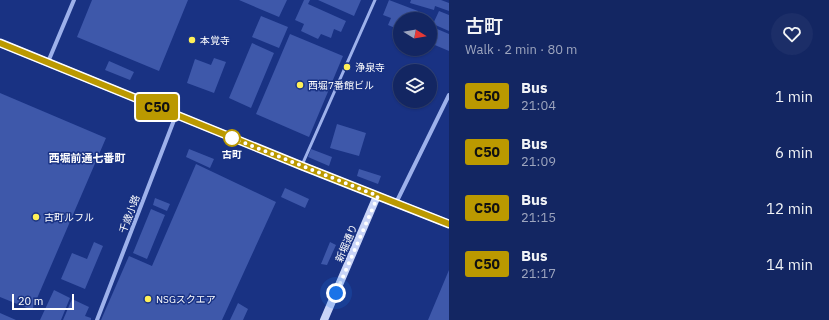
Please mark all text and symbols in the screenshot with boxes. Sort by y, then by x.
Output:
north arrow [393,12,437,56]
map controls [393,12,437,108]
button: heart [771,13,813,55]
text: 古町 [465,14,503,38]
place label: 本覚寺 [200,34,230,47]
marker: 本覚寺 [187,35,197,45]
text: Walk · 2 min · 80 m [465,41,577,58]
place label: 浄泉寺 [355,61,385,74]
marker: 浄泉寺 [342,62,352,72]
button: layers [393,64,437,108]
text: Bus [521,78,548,97]
place label: 西堀7番館ビル [308,79,374,92]
marker: 西堀7番館ビル [295,80,305,90]
text: C50 [474,87,500,105]
text: 1 min [775,87,813,106]
line badge: C50 [134,94,180,120]
text: 21:04 [521,97,556,114]
text: C50 [144,98,170,116]
marker: 古町 [223,129,241,147]
text: Bus [521,134,548,153]
text: C50 [474,143,500,161]
text: 6 min [775,143,813,162]
place label: 古町 [222,148,242,161]
district label: 西堀前通七番町 [49,151,126,165]
text: 21:09 [521,153,556,170]
text: Bus [521,190,548,209]
street label: 千歳小路 [116,193,143,235]
text: C50 [474,199,500,217]
text: 12 min [766,199,813,218]
text: 21:15 [521,209,556,226]
place label: 古町ルフル [44,211,94,224]
marker: 古町ルフル [31,212,41,222]
street label: 新堀通り [333,222,360,264]
text: Bus [521,246,548,265]
text: C50 [474,255,500,273]
text: 14 min [766,255,813,274]
text: 21:17 [521,265,556,282]
your location [326,283,346,303]
scale bar [12,292,74,311]
place label: NSGスクエア [156,293,216,306]
text: 20 m [18,294,43,308]
marker: NSGスクエア [143,294,153,304]

